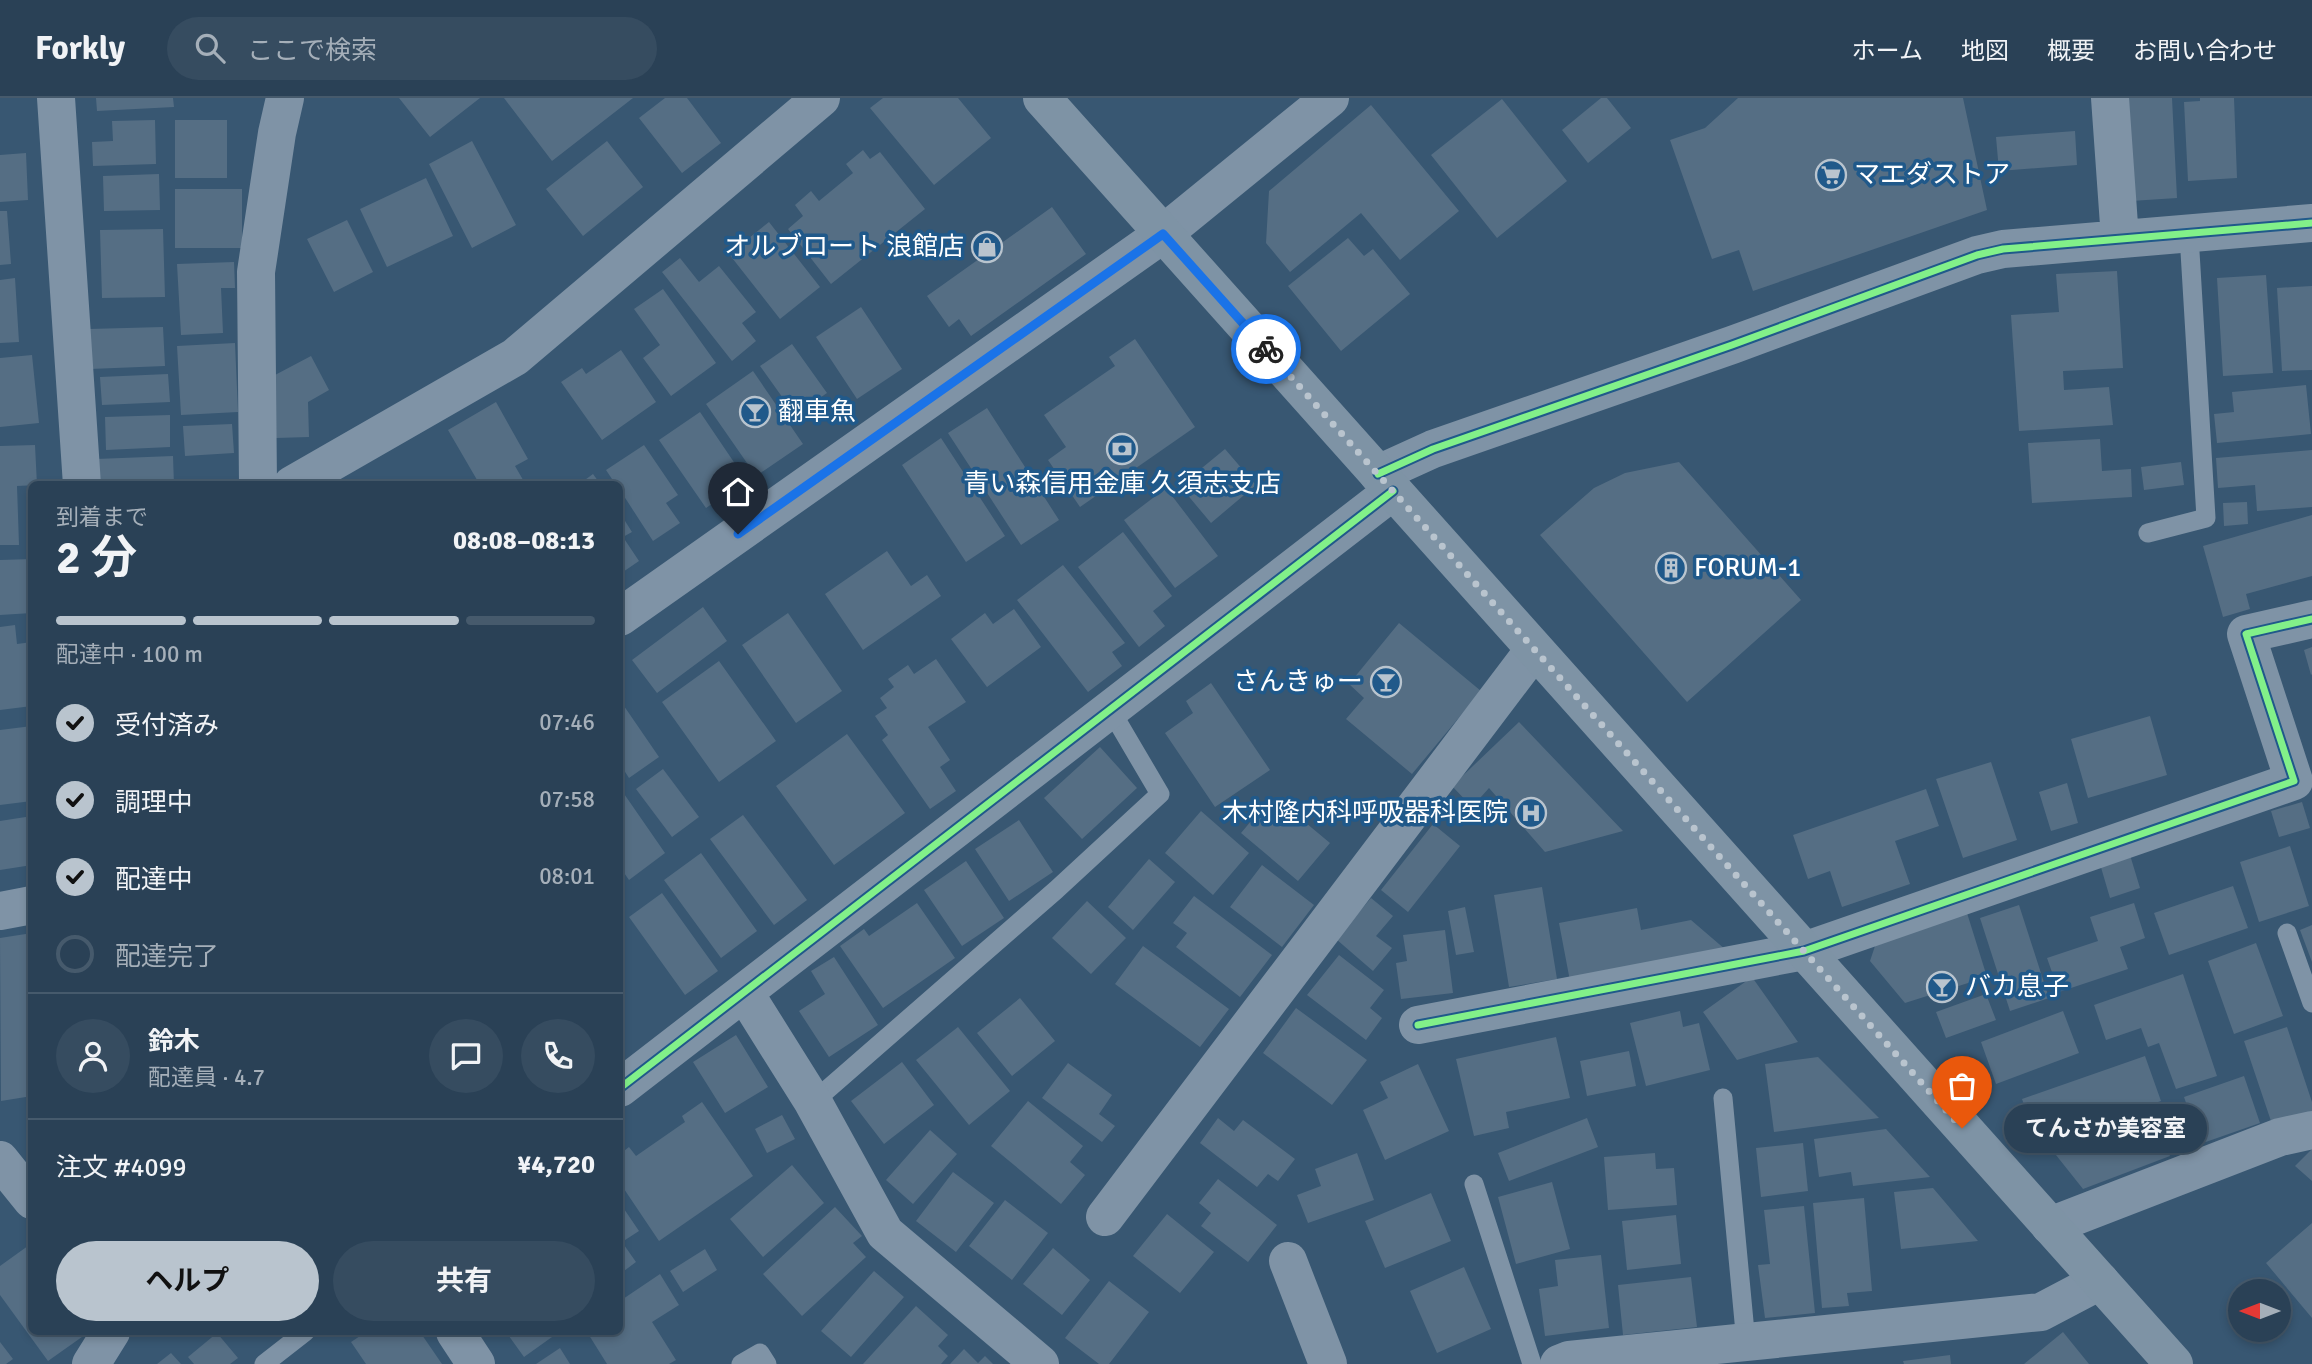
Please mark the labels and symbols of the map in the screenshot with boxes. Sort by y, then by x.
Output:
supermarket icon: マエダストア [1814,158,1848,192]
place label: マエダストア [1854,159,2010,191]
shop icon: オルブロート 浪館店 [970,230,1004,264]
place label: オルブロート 浪館店 [724,231,964,263]
courier [1231,314,1301,384]
bar icon: 翻車魚 [738,395,772,429]
place label: 翻車魚 [778,396,856,428]
bank icon: 青い森信用金庫 久須志支店 [1105,432,1139,466]
pin [708,462,768,534]
place label: 青い森信用金庫 久須志支店 [963,468,1281,500]
building icon: FORUM-1 [1654,551,1688,585]
place label: FORUM-1 [1694,552,1801,584]
bar icon: さんきゅー [1369,665,1403,699]
place label: さんきゅー [1233,666,1363,698]
hospital icon: 木村隆内科呼吸器科医院 [1514,796,1548,830]
place label: 木村隆内科呼吸器科医院 [1222,797,1508,829]
bar icon: バカ息子 [1925,970,1959,1004]
place label: バカ息子 [1965,971,2069,1003]
pin [1932,1056,1992,1128]
callout: てんさか美容室 [2004,1104,2207,1152]
north arrow [2228,1279,2291,1342]

